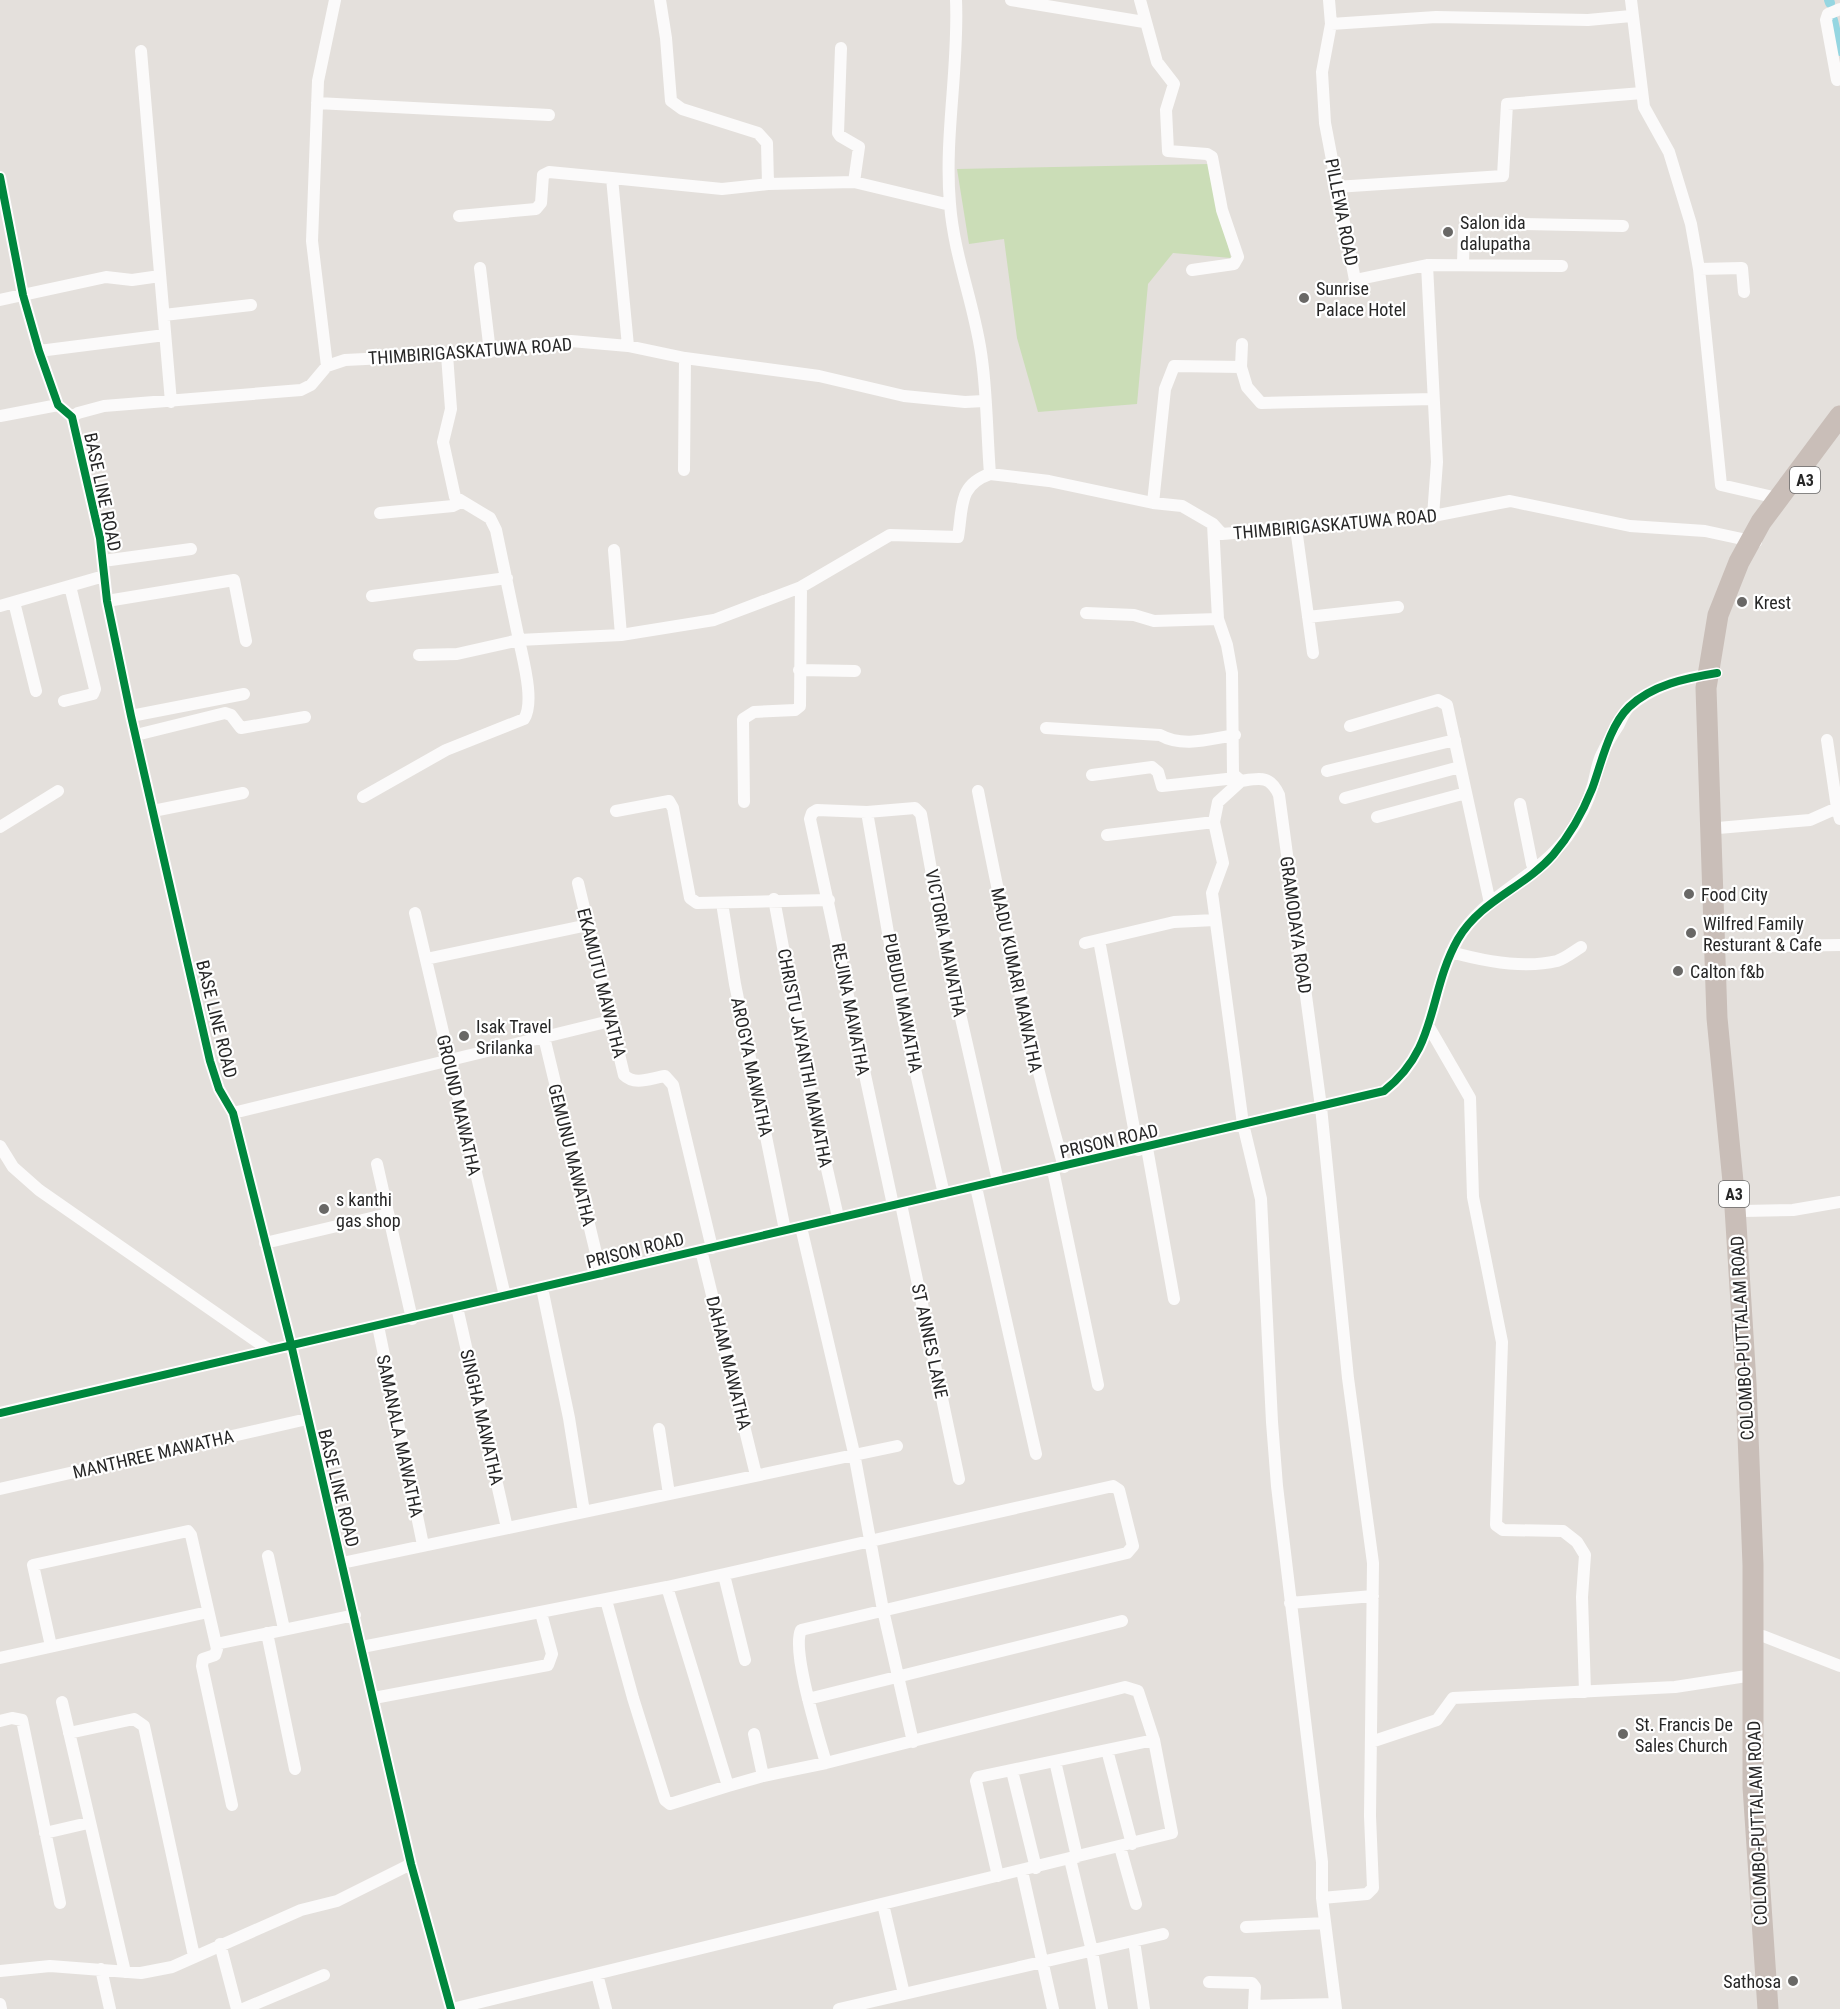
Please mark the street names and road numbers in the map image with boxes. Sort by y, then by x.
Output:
street label: PILLEWA ROAD [1321,156,1363,268]
street label: THIMBIRIGASKATUWA ROAD [367,333,573,369]
street label: BASE LINE ROAD [80,431,126,553]
road number: A3 [1790,467,1820,493]
street label: THIMBIRIGASKATUWA ROAD [1232,505,1438,543]
street label: GRAMODAYA ROAD [1276,855,1316,995]
street label: VICTORIA MAWATHA [921,867,971,1019]
street label: MADU KUMARI MAWATHA [987,886,1047,1075]
street label: EKAMUTU MAWATHA [573,906,631,1061]
street label: PUBUDU MAWATHA [879,931,927,1075]
street label: REJINA MAWATHA [828,941,874,1078]
street label: CHRISTU JAYANTHI MAWATHA [773,947,837,1170]
street label: BASE LINE ROAD [192,958,242,1080]
street label: AROGYA MAWATHA [727,996,777,1139]
street label: GROUND MAWATHA [433,1033,486,1178]
street label: GEMUNU MAWATHA [544,1082,600,1229]
street label: PRISON ROAD [1058,1119,1160,1163]
road number: A3 [1719,1181,1749,1207]
street label: PRISON ROAD [584,1228,686,1272]
street label: COLOMBO-PUTTALAM ROAD [1726,1235,1758,1441]
street label: ST ANNES LANE [908,1282,952,1400]
street label: DAHAM MAWATHA [702,1294,756,1433]
street label: SINGHA MAWATHA [456,1347,508,1487]
street label: SAMANALA MAWATHA [372,1353,428,1520]
street label: MANTHREE MAWATHA [71,1425,236,1483]
street label: BASE LINE ROAD [314,1427,364,1549]
street label: COLOMBO-PUTTALAM ROAD [1743,1720,1771,1926]

